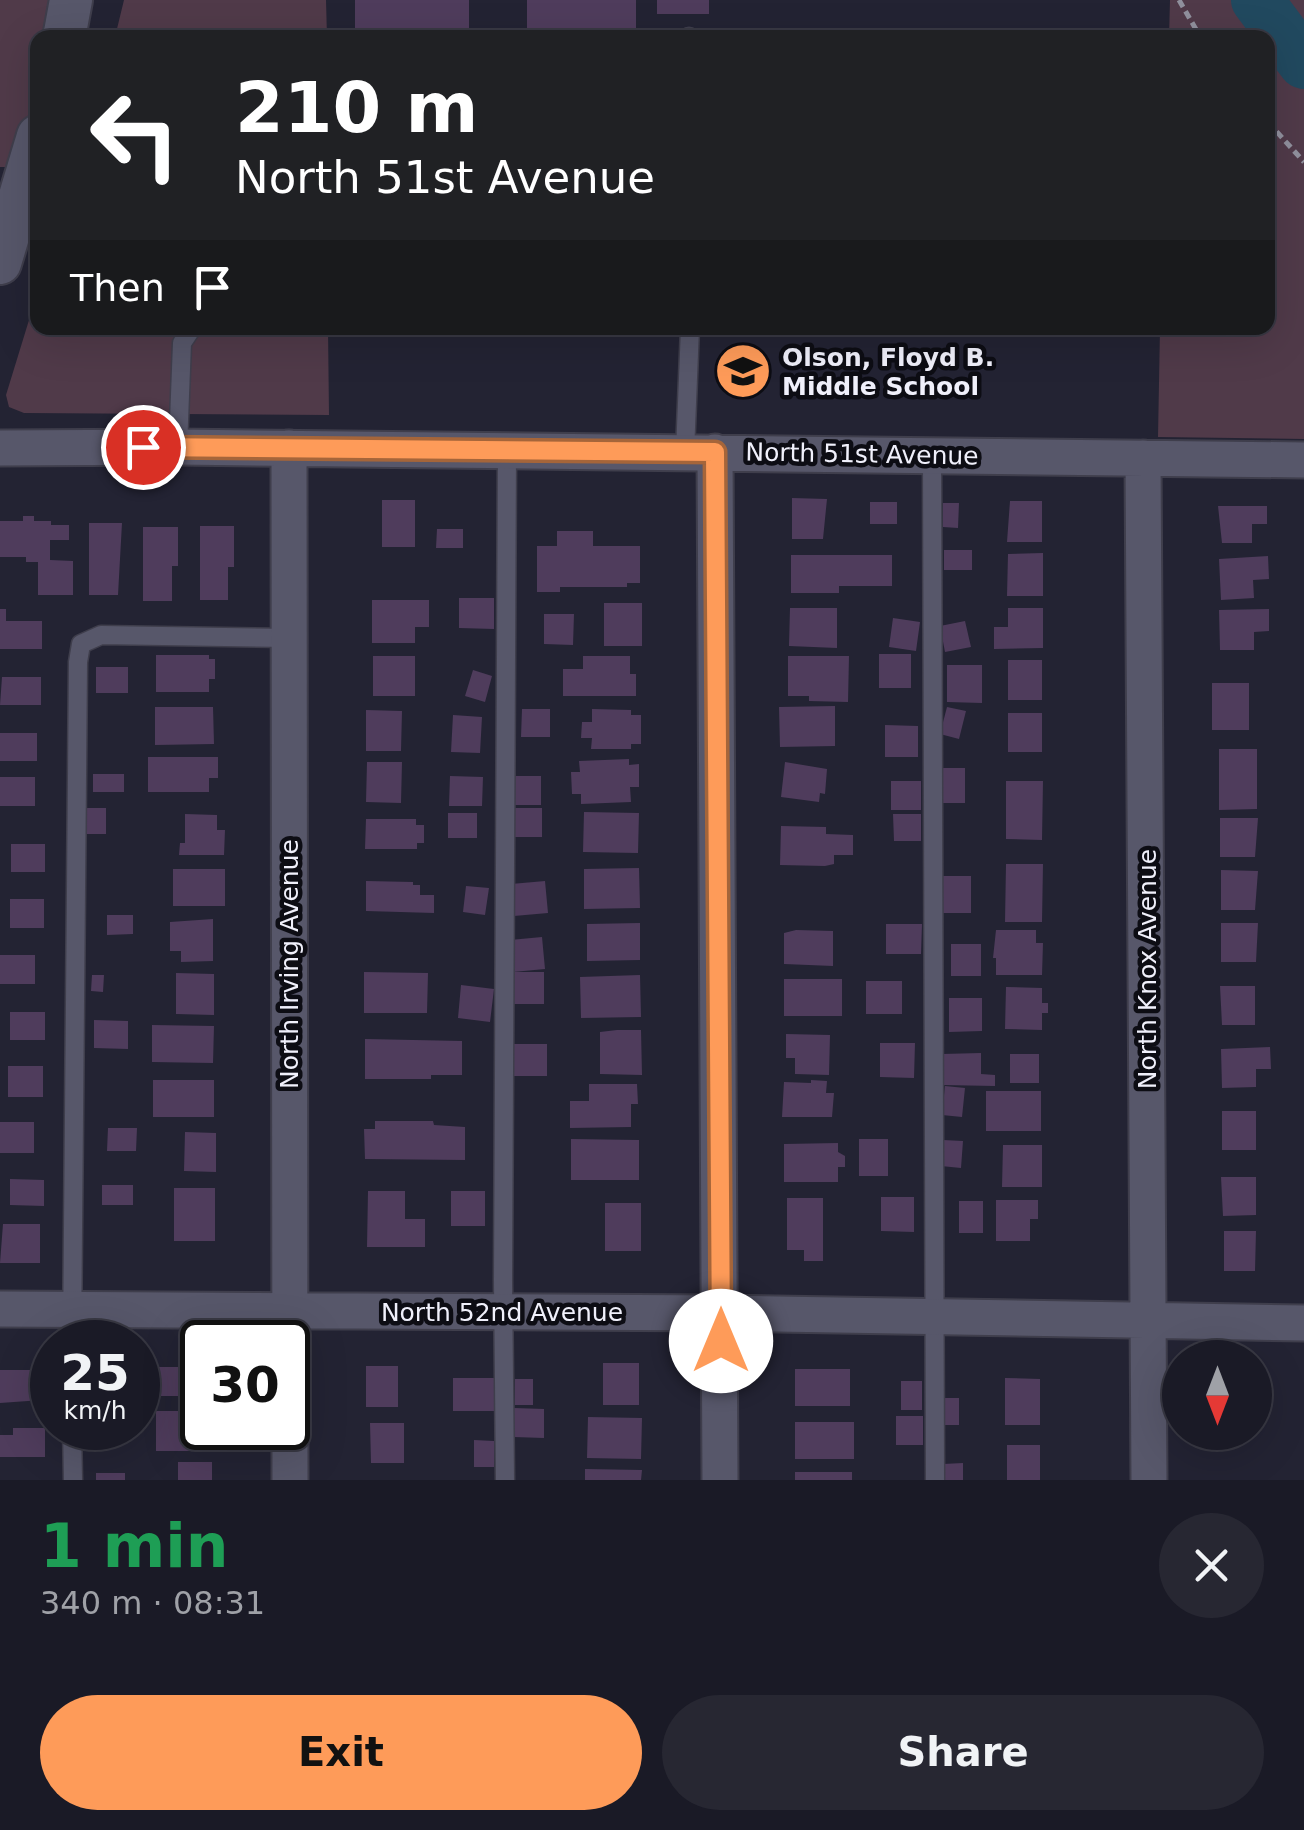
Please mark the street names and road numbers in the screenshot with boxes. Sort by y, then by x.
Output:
street label: North 51st Avenue [745,437,979,471]
street label: North Irving Avenue [275,839,304,1089]
street label: North Knox Avenue [1133,849,1162,1089]
street label: North 52nd Avenue [381,1298,623,1327]

